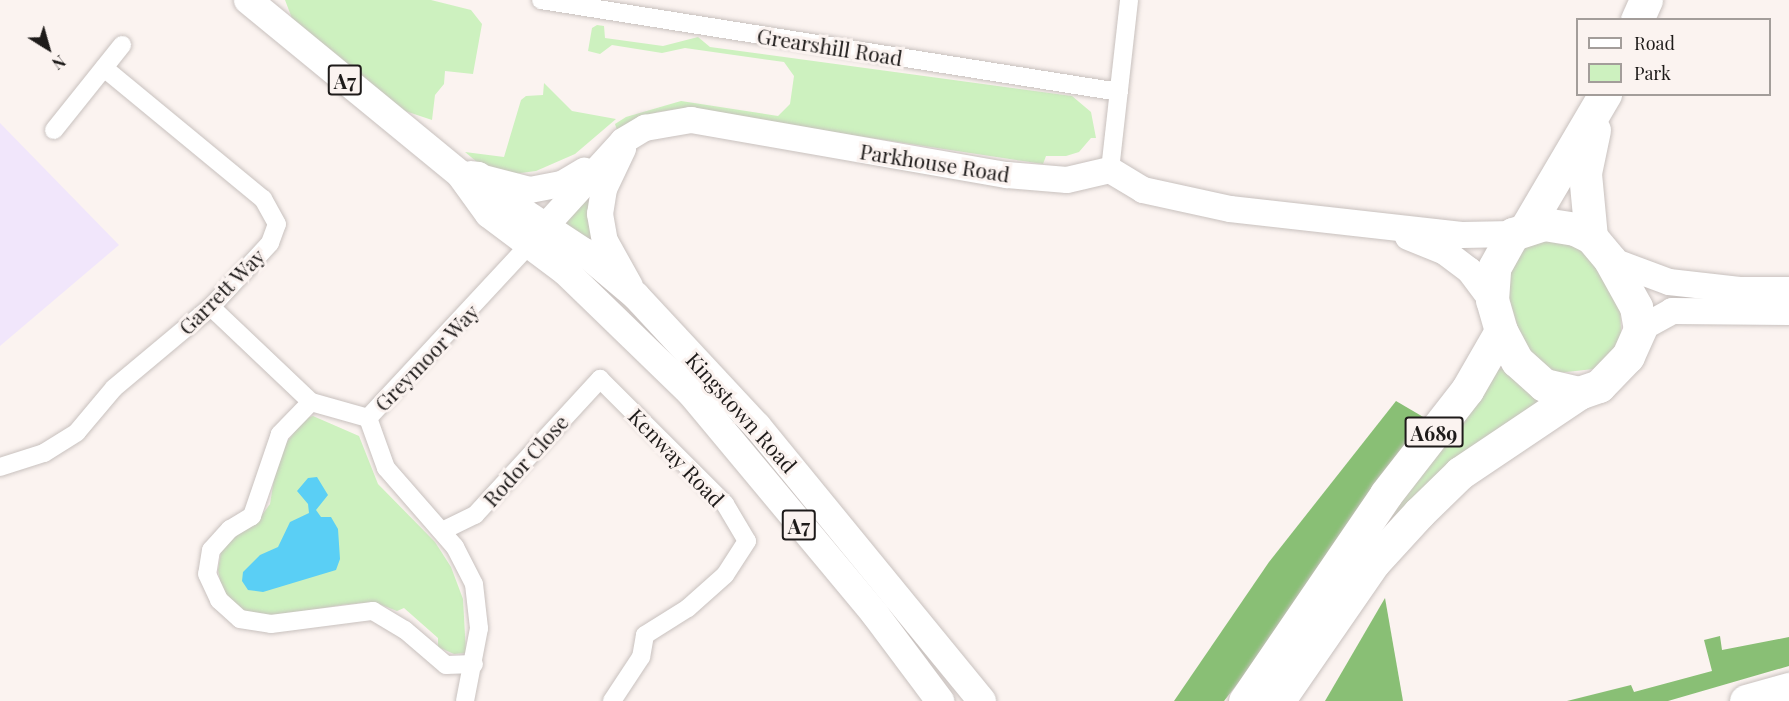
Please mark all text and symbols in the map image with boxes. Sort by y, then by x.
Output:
north arrow [18,18,78,78]
legend [1576,18,1771,96]
street label: Grearshill Road [755,22,905,70]
text: Road [1634,31,1675,55]
text: N [48,51,70,75]
text: Park [1634,61,1671,85]
road number: A7 [327,63,363,97]
street label: Parkhouse Road [858,138,1012,186]
street label: Garrett Way [172,242,270,340]
street label: Greymoor Way [368,298,484,416]
street label: Kingstown Road [681,347,803,477]
street label: Kenway Road [624,403,730,511]
street label: Rodor Close [477,409,573,511]
road number: A689 [1404,415,1464,449]
road number: A7 [781,508,817,542]

